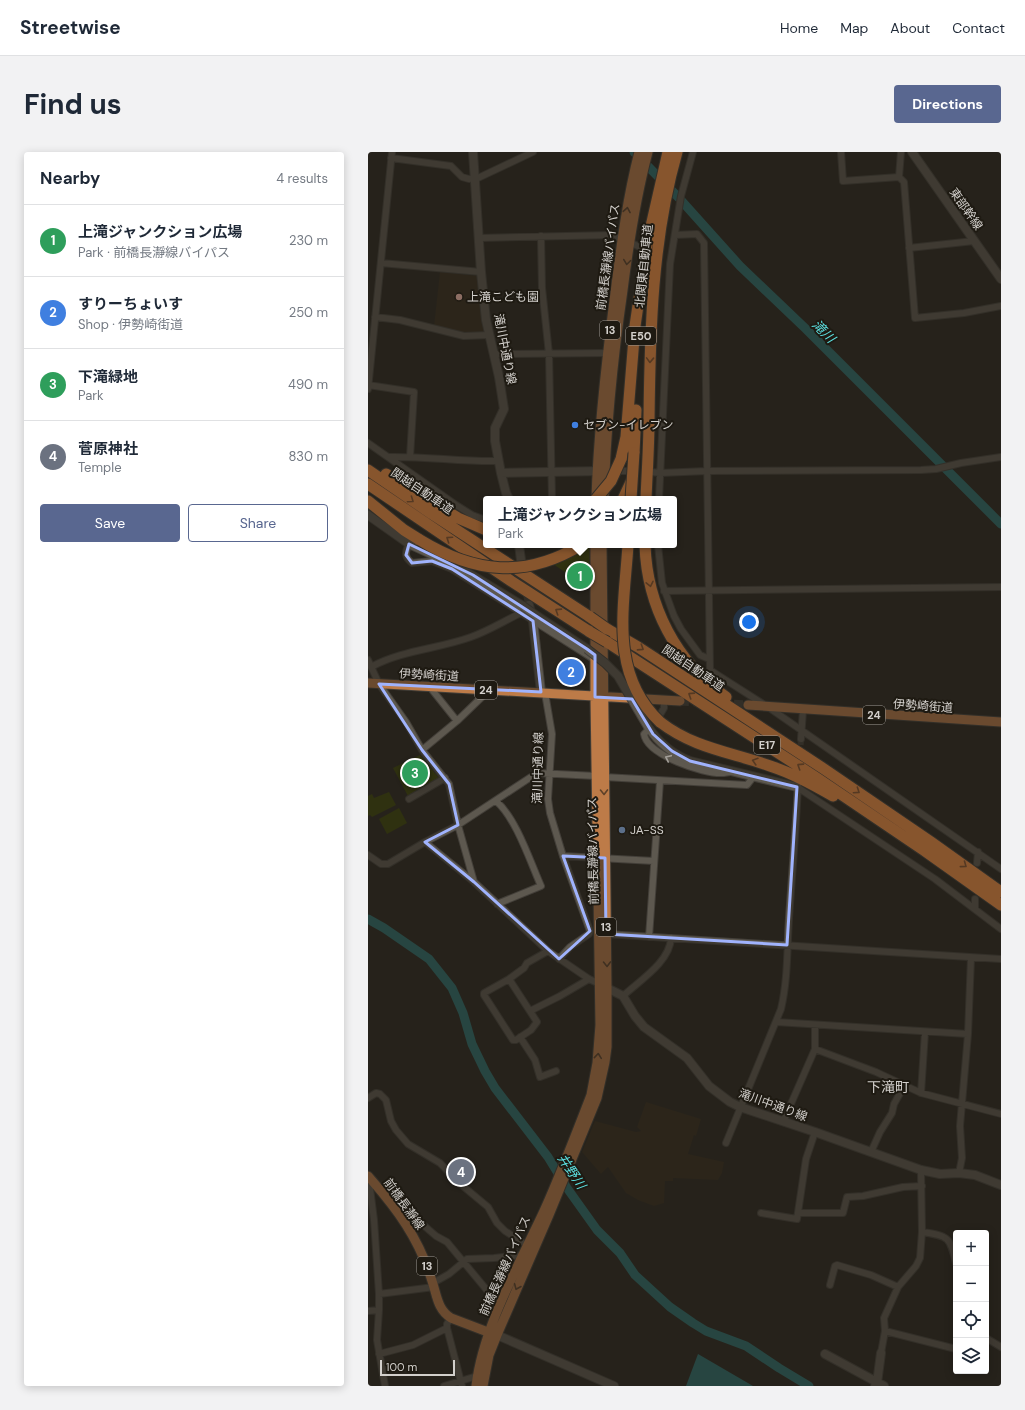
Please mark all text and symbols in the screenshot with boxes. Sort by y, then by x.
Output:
text: Streetwise [20,15,121,40]
text: Home [780,19,818,37]
text: Map [840,19,868,37]
text: About [890,19,930,37]
text: Contact [952,19,1005,37]
button: Directions [894,85,1001,123]
text: Find us [24,86,122,123]
text: Nearby [40,167,100,189]
text: 4 results [276,170,328,187]
street label: 東部幹線 [946,185,986,233]
street label: 前橋長瀞線バイパス [593,203,623,311]
one-way arrow [622,207,631,213]
text: 上滝ジャンクション広場 [78,222,242,242]
street label: 北関東自動車道 [632,223,656,309]
text: 1 [51,232,55,249]
text: 230 m [289,232,328,249]
text: Park · 前橋長瀞線バイパス [78,244,230,261]
one-way arrow [623,259,632,265]
place label: 上滝こども園 [467,289,539,305]
marker: 上滝こども園 [454,292,464,302]
text: すりーちょいす [78,294,183,314]
text: 2 [49,304,57,321]
text: 250 m [289,304,328,321]
street label: 滝川中通り線 [490,312,520,386]
text: Shop · 伊勢崎街道 [78,316,183,333]
water label: 滝川 [808,316,840,348]
road number: 13 [600,321,620,339]
road number: E50 [626,327,656,345]
one-way arrow [646,357,655,363]
text: 下滝緑地 [78,367,138,387]
text: 3 [49,376,57,393]
text: 490 m [288,376,328,393]
text: Park [78,387,104,404]
place label: セブン-イレブン [583,417,674,433]
marker: セブン-イレブン [570,420,580,430]
text: 菅原神社 [78,439,138,459]
text: 4 [49,448,57,465]
text: 830 m [288,448,328,465]
text: Temple [78,459,122,476]
street label: 関越自動車道 [388,464,456,518]
one-way arrow [407,495,414,502]
popup [483,496,677,548]
button: Save [40,504,180,542]
button: Share [188,504,328,542]
text: 上滝ジャンクション広場 [498,505,662,525]
text: Park [498,525,524,542]
one-way arrow [446,536,453,544]
pin: 1 [567,561,593,591]
one-way arrow [645,581,653,587]
one-way arrow [555,609,562,616]
your location [739,612,759,632]
street label: 関越自動車道 [659,641,727,695]
one-way arrow [637,644,644,651]
pin: 2 [558,657,584,687]
street label: 伊勢崎街道 [399,665,459,685]
road number: 24 [475,681,497,699]
one-way arrow [688,693,695,700]
street label: 伊勢崎街道 [893,696,953,716]
road number: 24 [863,706,885,724]
street label: 滝川中通り線 [529,732,547,804]
road number: E17 [754,736,780,754]
one-way arrow [665,755,673,763]
one-way arrow [751,757,758,766]
pin: 3 [402,758,428,788]
one-way arrow [797,764,804,771]
one-way arrow [852,786,859,793]
one-way arrow [600,789,609,795]
street label: 前橋長瀞線バイパス [584,797,602,905]
place label: JA-SS [630,822,664,838]
marker: JA-SS [617,825,627,835]
one-way arrow [959,860,966,867]
road number: 13 [596,918,616,936]
one-way arrow [603,961,611,967]
one-way arrow [593,1052,602,1059]
district label: 下滝町 [867,1078,909,1096]
street label: 滝川中通り線 [736,1085,810,1125]
water label: 井野川 [554,1150,591,1194]
pin: 4 [448,1157,474,1187]
street label: 前橋長瀞線 [380,1175,428,1233]
street label: 前橋長瀞線バイパス [476,1214,534,1318]
map controls [953,1230,989,1374]
button: + [953,1230,989,1266]
road number: 13 [417,1257,437,1275]
button: − [953,1266,989,1302]
one-way arrow [514,1283,522,1290]
button: locate [953,1302,989,1338]
button: layers [953,1338,989,1374]
scale bar [380,1358,455,1377]
text: 100 m [386,1360,417,1374]

